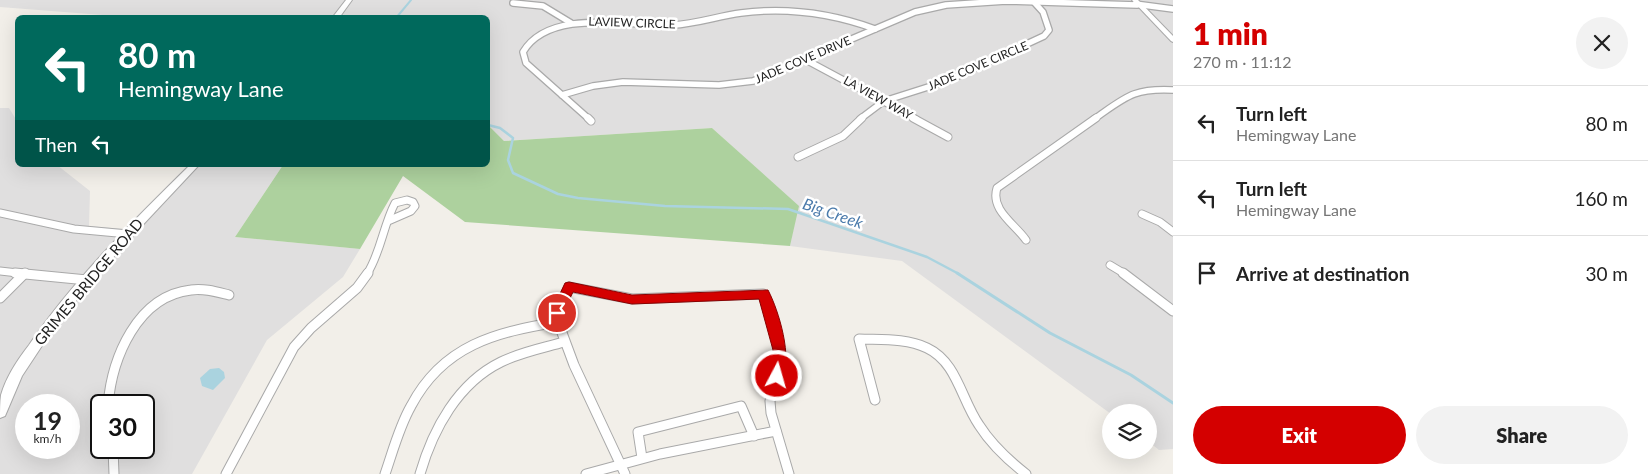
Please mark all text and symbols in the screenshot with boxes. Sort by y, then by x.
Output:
street label: LAVIEW CIRCLE [588,13,676,32]
text: 1 min [1193,15,1268,51]
button: close [1576,17,1628,69]
text: 80 m [118,33,196,75]
street label: JADE COVE DRIVE [753,33,853,86]
icon: left [35,35,100,100]
street label: JADE COVE CIRCLE [925,38,1030,93]
text: 270 m · 11:12 [1193,52,1292,71]
street label: LA VIEW WAY [841,72,916,123]
text: Hemingway Lane [118,75,284,102]
text: Turn left [1236,102,1307,125]
icon: left [1193,109,1221,137]
text: 80 m [1585,112,1628,135]
text: Hemingway Lane [1236,125,1356,144]
icon: left [87,130,115,158]
text: Then [35,133,77,156]
text: Turn left [1236,177,1307,200]
icon: left [1193,184,1221,212]
text: 160 m [1574,187,1628,210]
water label: Big Creek [800,193,866,232]
text: Hemingway Lane [1236,200,1356,219]
street label: GRIMES BRIDGE ROAD [30,214,147,348]
icon: arrive [1193,259,1221,287]
text: Arrive at destination [1236,262,1409,285]
text: 30 m [1585,262,1628,285]
pin [536,292,578,334]
icon: arrive [543,299,571,327]
position arrow [750,349,802,401]
speed limit sign: 30 [90,394,155,459]
map controls [1102,404,1157,459]
button: layers [1102,404,1157,459]
text: 19 [33,405,62,435]
button: Exit [1193,406,1406,464]
button: Share [1416,406,1628,464]
text: km/h [33,431,62,446]

